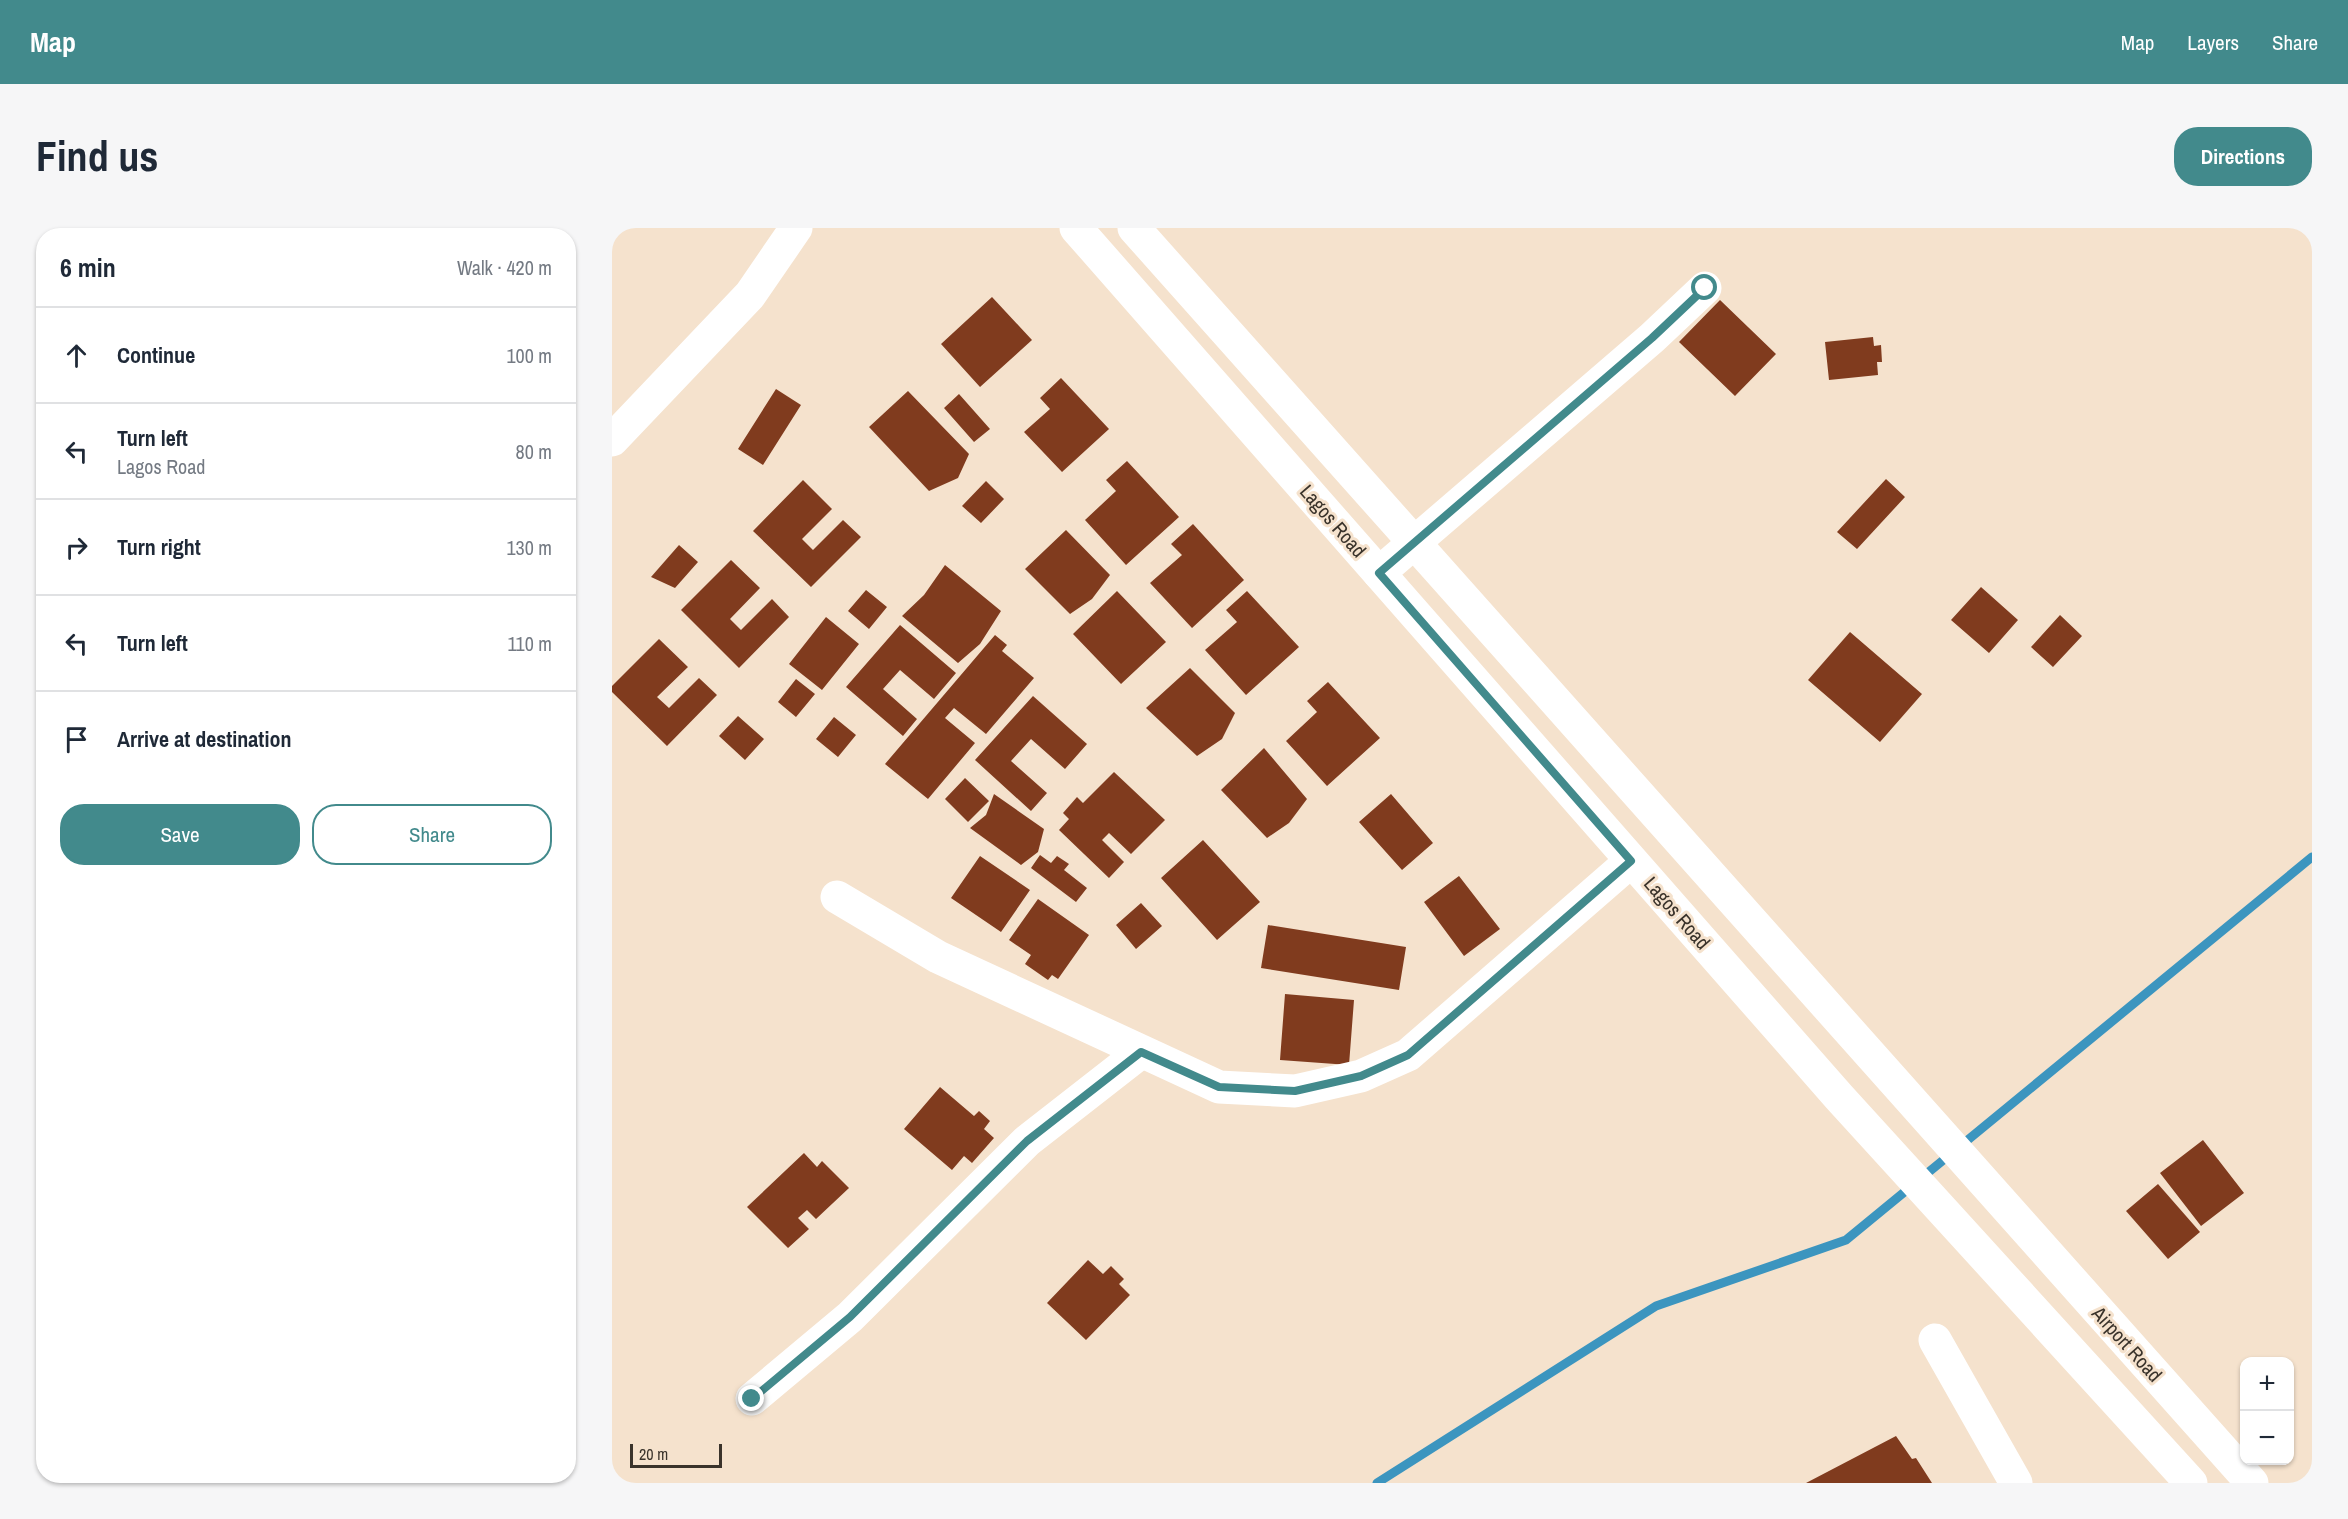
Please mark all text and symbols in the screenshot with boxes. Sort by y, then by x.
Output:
text: Map [30,23,76,61]
text: Map [2121,28,2154,57]
text: Layers [2187,28,2239,57]
text: Share [2272,28,2318,57]
button: Directions [2174,127,2312,186]
text: Find us [36,128,158,184]
text: 6 min [60,250,116,285]
text: Walk · 420 m [457,254,552,281]
route start [1691,274,1717,300]
icon: ahead [60,339,93,372]
text: Continue [117,340,195,370]
text: 100 m [506,342,552,369]
text: Turn left [117,423,188,453]
icon: left [60,435,93,468]
text: 80 m [516,438,552,465]
text: Lagos Road [117,453,205,480]
street label: Lagos Road [1294,478,1373,563]
icon: right [60,531,93,564]
text: Turn right [117,532,201,562]
text: 130 m [506,534,552,561]
icon: left [60,627,93,660]
text: Turn left [117,628,188,658]
text: 110 m [508,630,552,657]
icon: arrive [60,723,93,756]
text: Arrive at destination [117,724,291,754]
button: Save [60,804,300,865]
button: Share [312,804,552,865]
street label: Lagos Road [1638,870,1717,955]
street label: Airport Road [2086,1299,2169,1387]
map controls [2240,1357,2294,1465]
button: + [2240,1357,2294,1411]
route end [738,1385,764,1411]
button: − [2240,1411,2294,1465]
scale bar [630,1441,722,1468]
text: 20 m [639,1443,668,1465]

